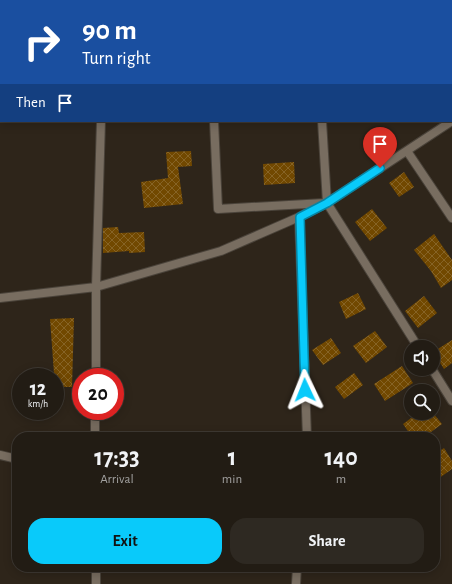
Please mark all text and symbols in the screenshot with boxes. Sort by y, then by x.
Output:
icon: right [16,16,68,68]
text: 90 m [82,17,137,45]
text: Turn right [82,50,151,68]
icon: arrive [54,92,76,114]
text: Then [16,95,46,110]
pin [363,127,397,168]
icon: arrive [369,133,391,155]
map controls [404,340,440,420]
button: sound [404,340,440,376]
speed limit sign: 20 [72,368,124,420]
position arrow [284,369,326,411]
text: 12 [30,379,46,399]
button: search [404,384,440,420]
text: km/h [28,399,48,409]
text: 17:33 [94,446,140,470]
text: 1 [228,446,236,470]
text: 140 [324,446,358,470]
text: Arrival [100,473,134,486]
text: min [222,473,242,486]
text: m [336,473,346,486]
button: Exit [28,518,222,564]
button: Share [230,518,424,564]

